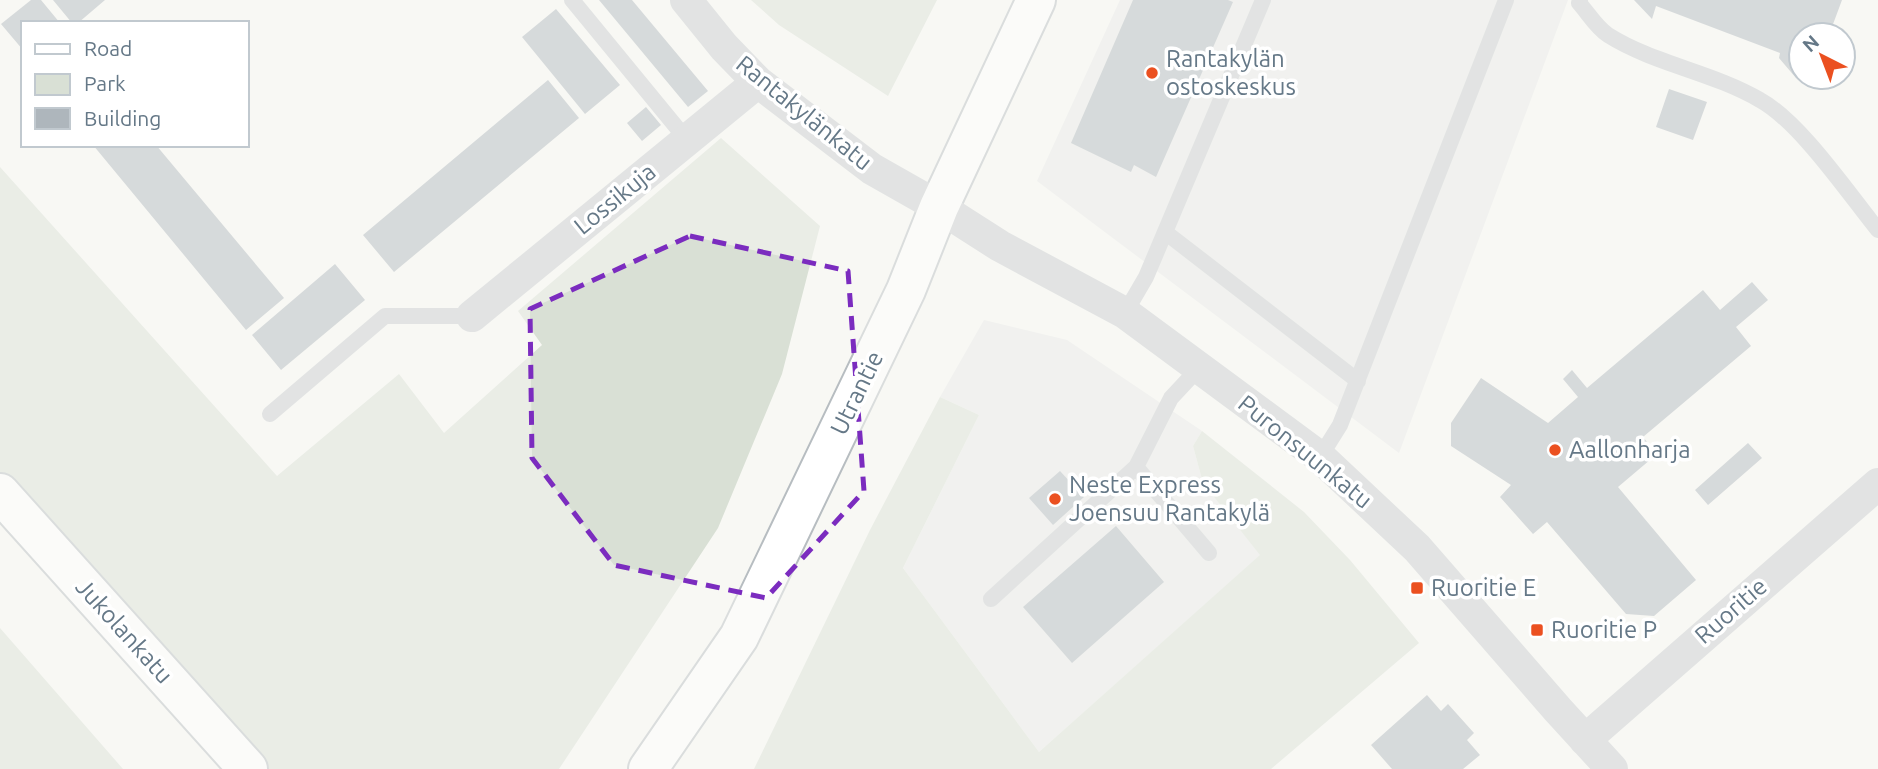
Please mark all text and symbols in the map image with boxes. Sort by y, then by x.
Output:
legend [21,21,248,147]
north arrow [1787,21,1857,91]
text: N [1798,30,1823,56]
text: Road [84,36,132,60]
place label: Rantakylän ostoskeskus [1166,45,1296,100]
street label: Rantakylänkatu [731,50,877,175]
marker: Rantakylän ostoskeskus [1144,65,1160,81]
text: Park [84,71,126,95]
text: Building [84,106,161,130]
street label: Lossikuja [569,158,661,240]
street label: Utrantie [825,347,888,439]
street label: Puronsuunkatu [1233,390,1378,514]
place label: Aallonharja [1569,436,1691,463]
marker: Aallonharja [1547,442,1563,458]
place label: Neste Express Joensuu Rantakylä [1069,471,1270,526]
marker: Neste Express Joensuu Rantakylä [1047,491,1063,507]
street label: Ruoritie [1689,572,1772,649]
street label: Jukolankatu [70,573,178,688]
place label: Ruoritie E [1431,574,1536,601]
marker: Ruoritie E [1409,580,1425,596]
place label: Ruoritie P [1551,616,1657,643]
marker: Ruoritie P [1529,622,1545,638]

